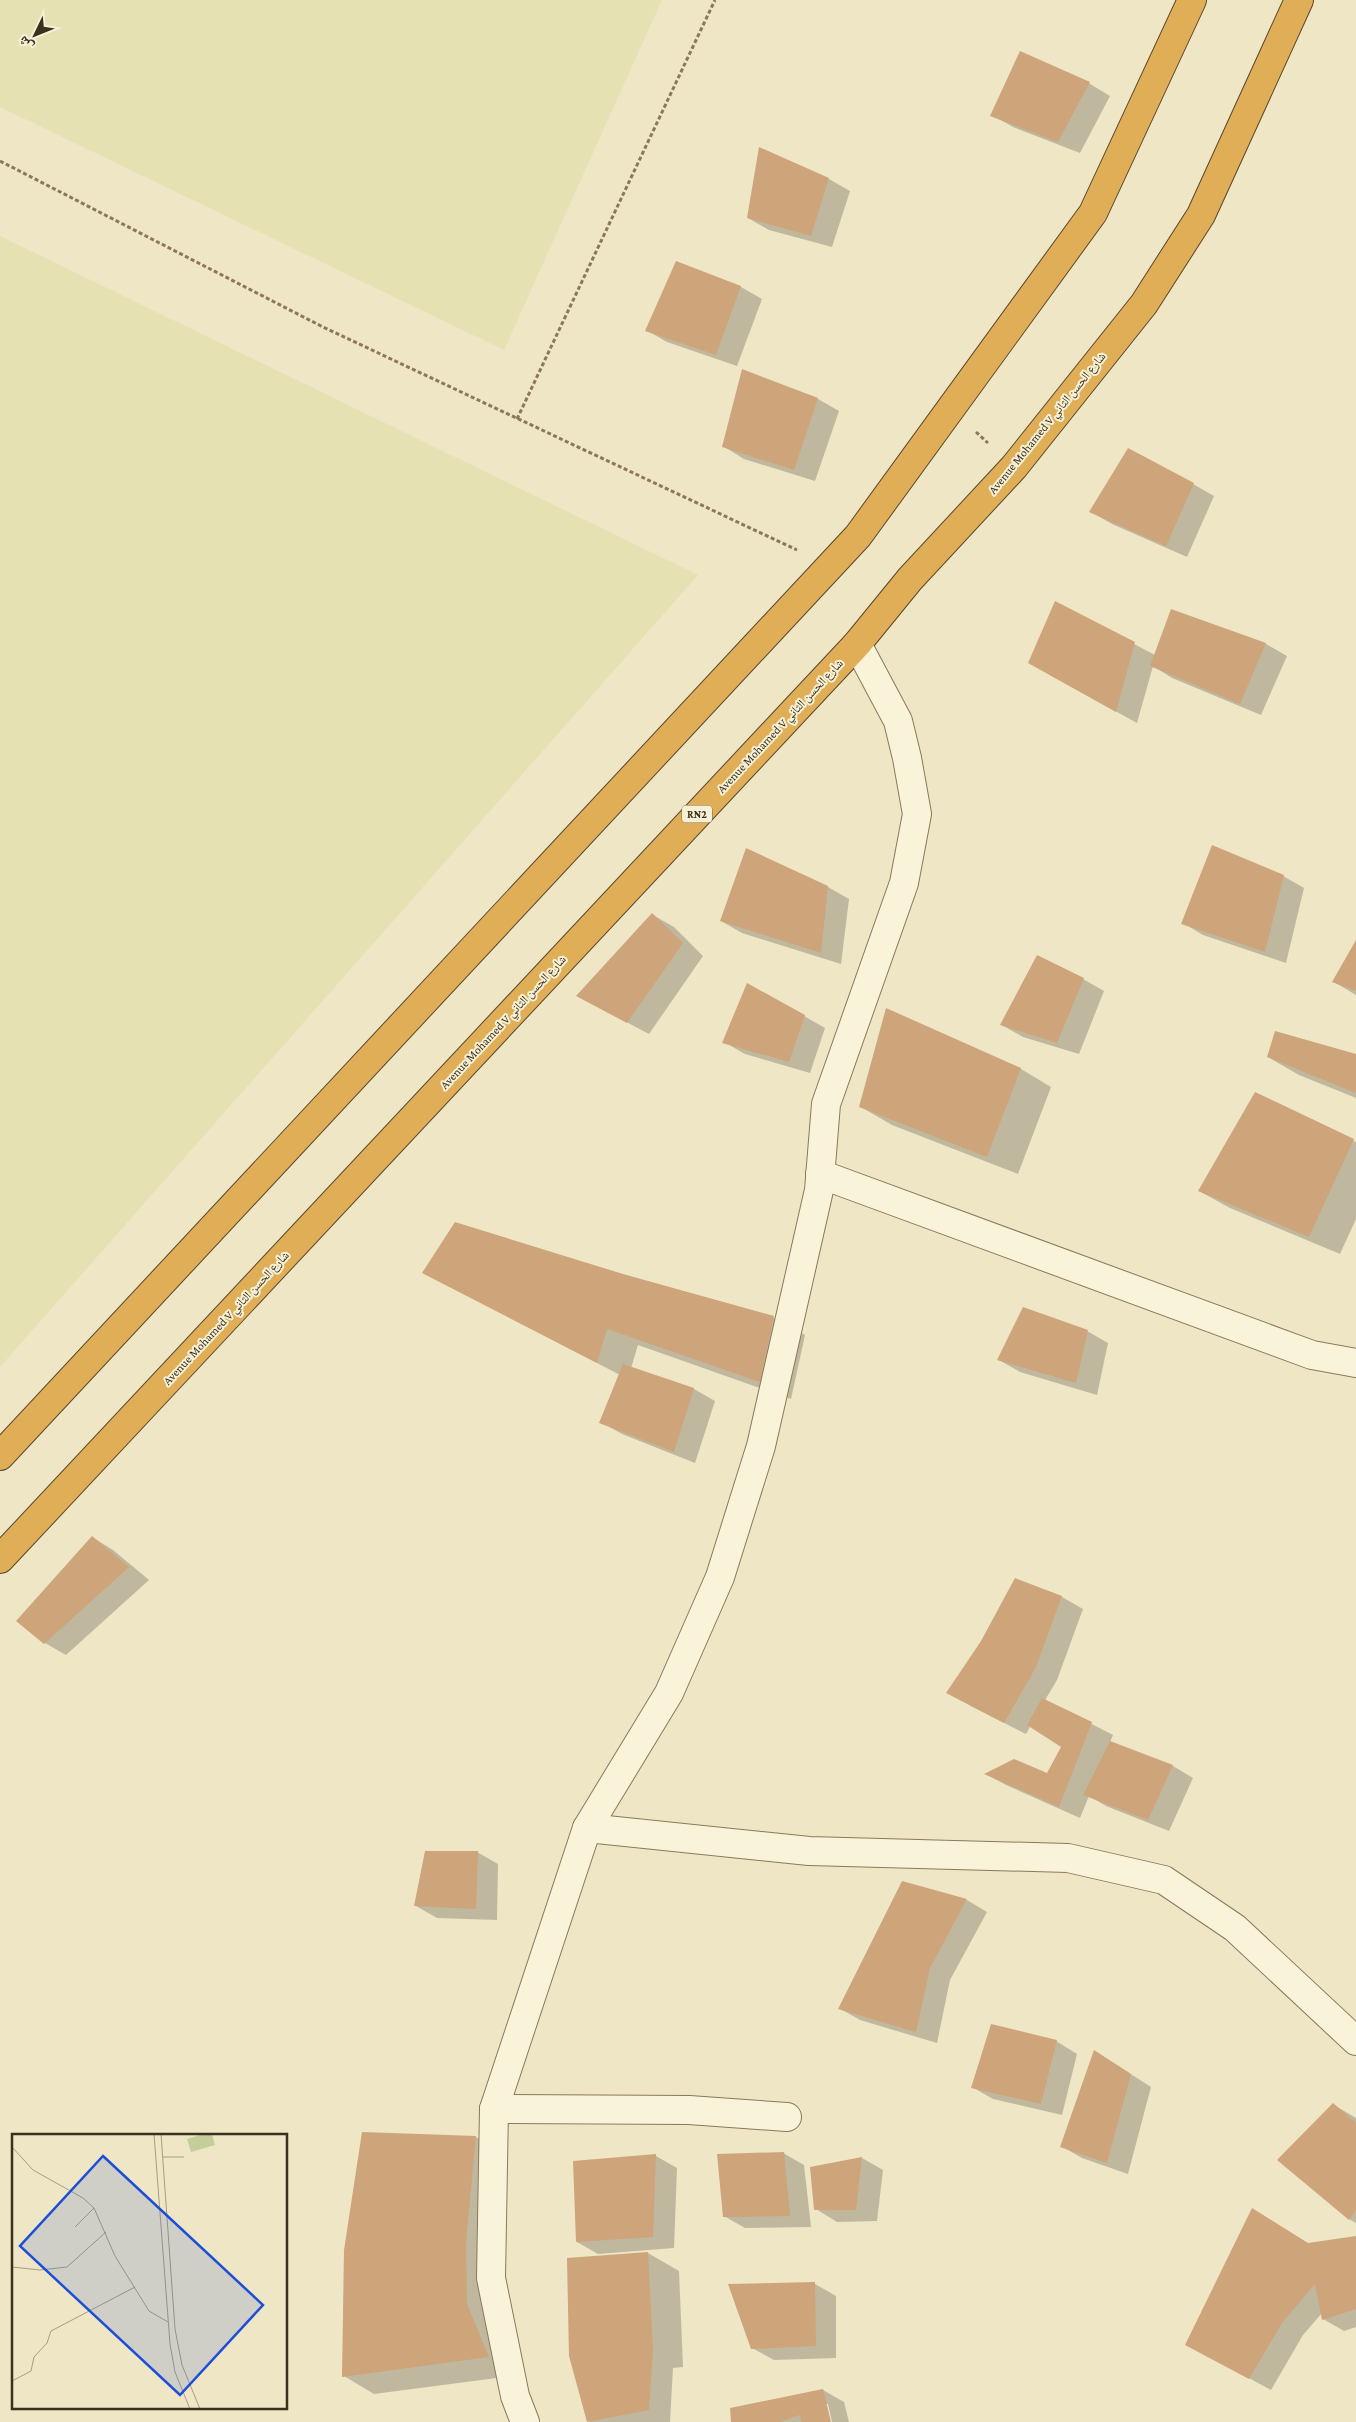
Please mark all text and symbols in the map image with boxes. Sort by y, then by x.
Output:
north arrow [10,10,60,60]
text: ش [14,32,37,55]
street label: Avenue Mohamed V شارع الحسن الثاني [986,349,1111,499]
street label: Avenue Mohamed V شارع الحسن الثاني [714,656,848,798]
road number: RN2 [682,806,712,822]
street label: Avenue Mohamed V شارع الحسن الثاني [437,952,571,1094]
street label: Avenue Mohamed V شارع الحسن الثاني [160,1248,294,1390]
inset map [12,2134,288,2410]

